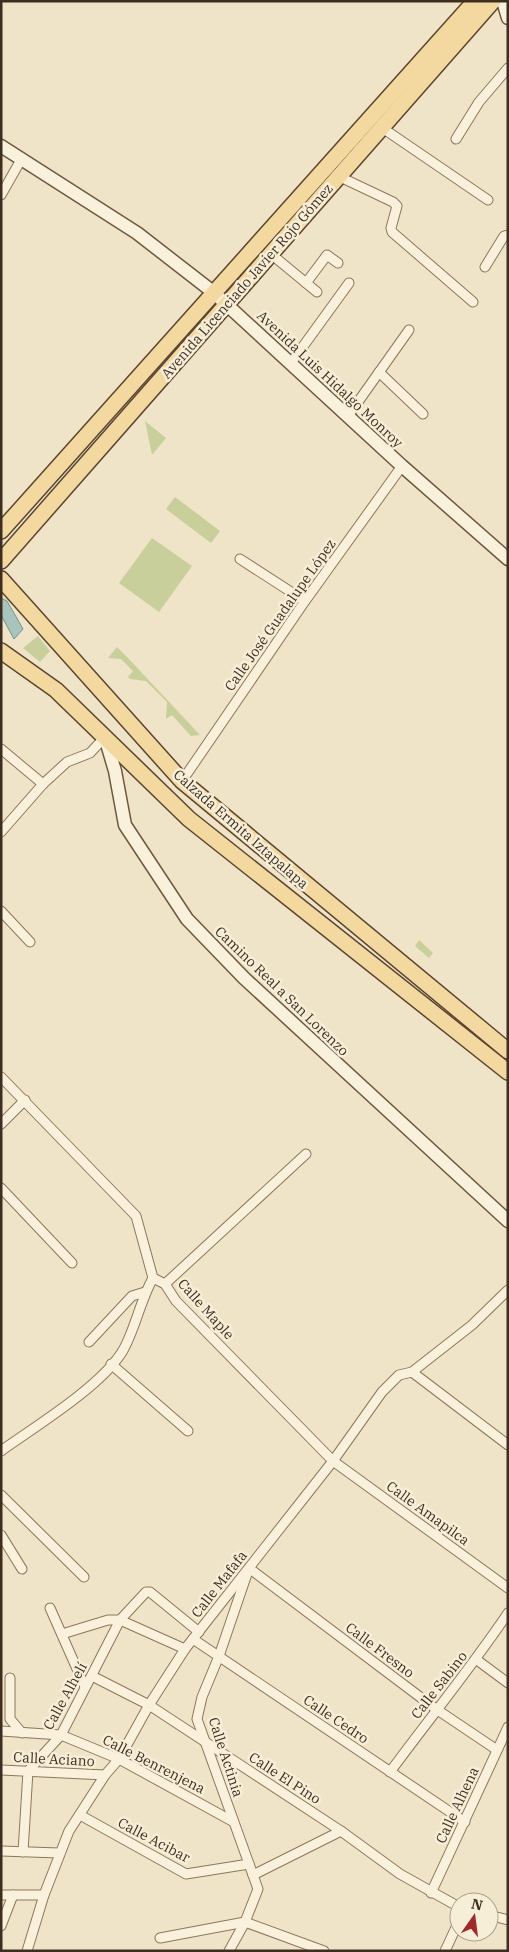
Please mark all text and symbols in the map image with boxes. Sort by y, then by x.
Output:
street label: Avenida Licenciado Javier Rojo Gómez [157,180,337,382]
street label: Avenida Luis Hidalgo Monroy [253,307,407,452]
street label: Calle José Guadalupe López [220,535,340,695]
street label: Calzada Ermita Iztapalapa [170,766,312,893]
street label: Camino Real a San Lorenzo [211,922,353,1060]
street label: Calle Maple [174,1275,238,1343]
street label: Calle Amapilca [383,1477,473,1549]
street label: Calle Mafafa [187,1547,251,1621]
street label: Calle Fresno [342,1618,418,1682]
street label: Calle Sabino [407,1647,471,1722]
street label: Calle Alhelí [39,1659,91,1733]
street label: Calle Cedro [300,1691,372,1747]
street label: Calle Actinia [205,1715,247,1800]
street label: Calle Benrenjena [100,1730,209,1798]
street label: Calle Aciano [13,1748,95,1770]
street label: Calle El Pino [246,1748,324,1808]
street label: Calle Alhena [431,1764,483,1846]
street label: Calle Acibar [115,1813,194,1867]
north arrow [449,1892,499,1942]
text: N [470,1894,485,1914]

